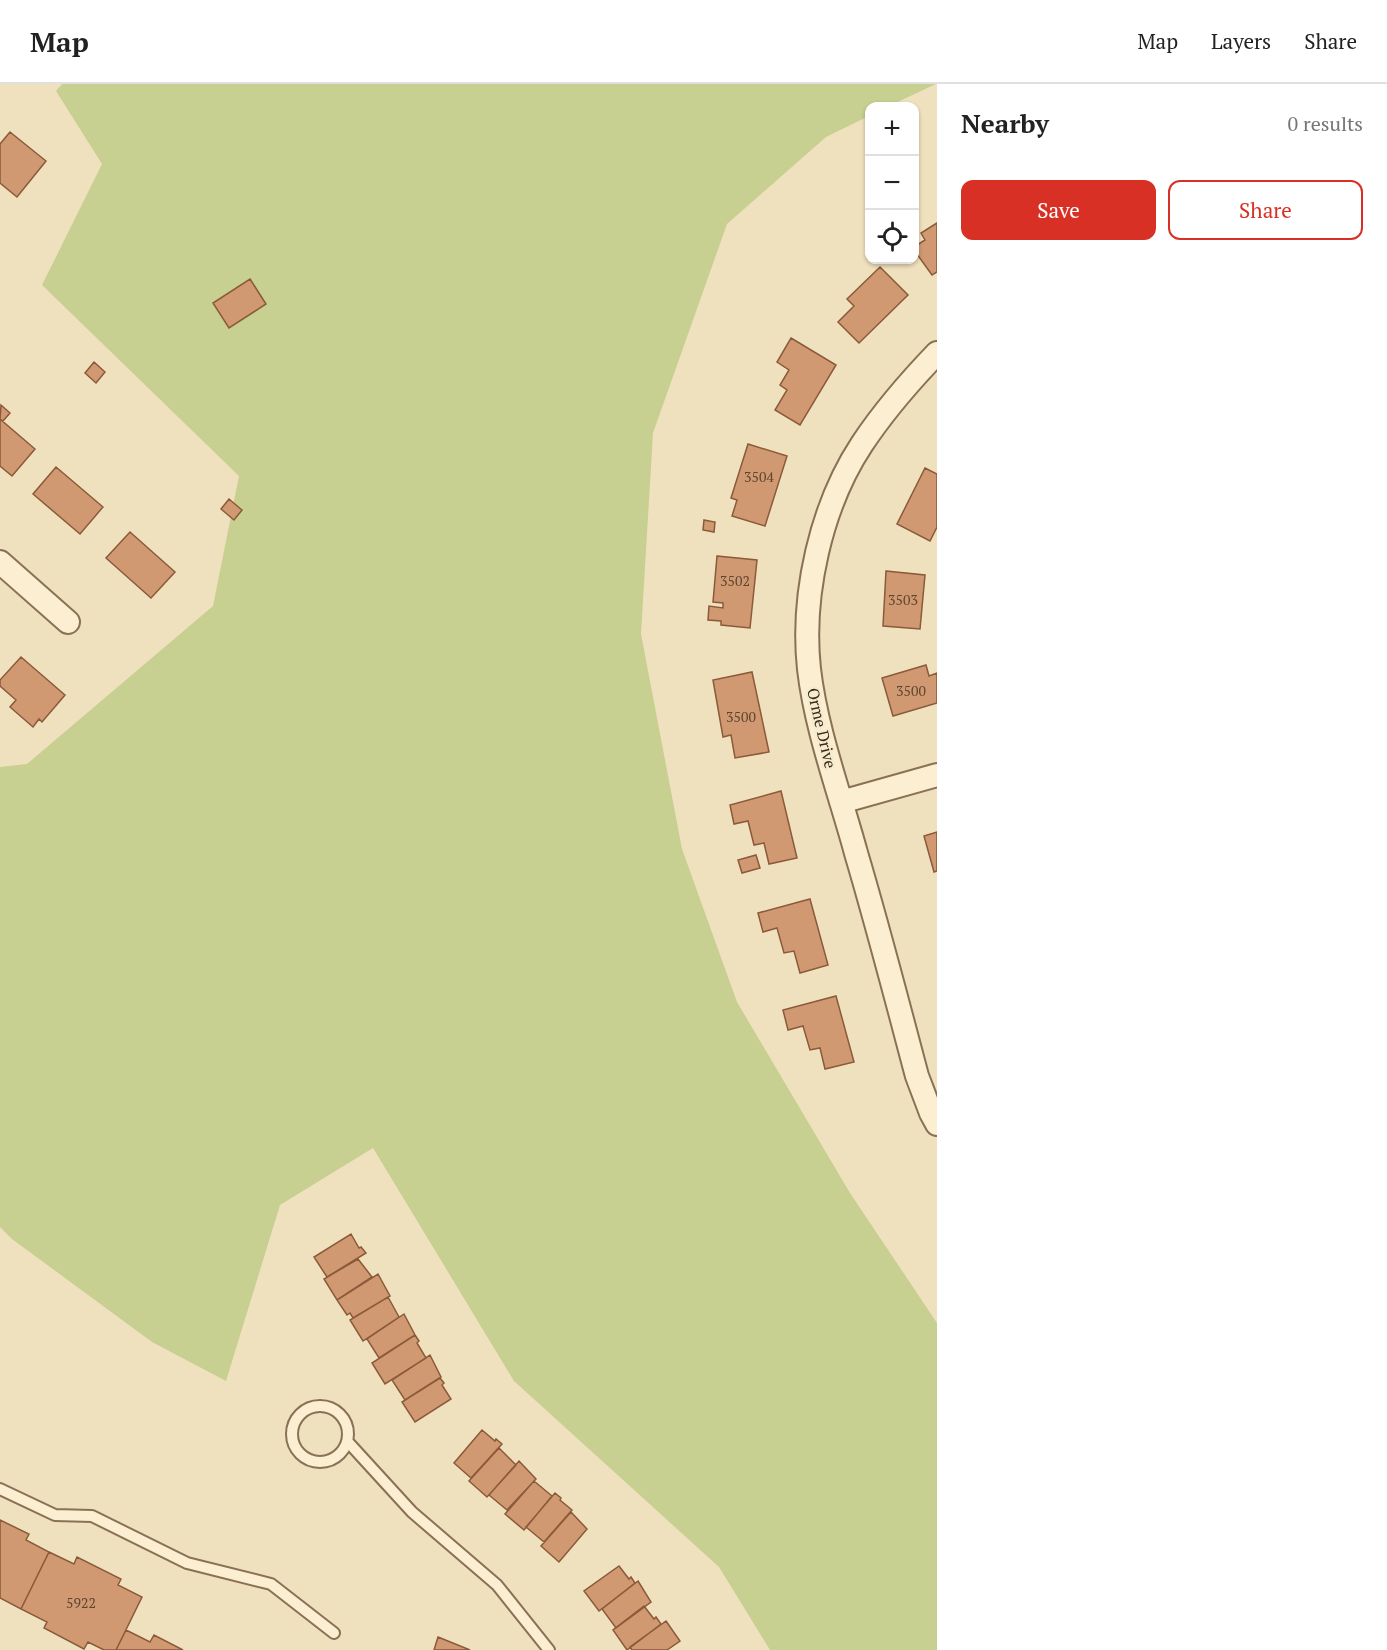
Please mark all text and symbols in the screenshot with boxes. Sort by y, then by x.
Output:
text: Map [30,23,89,60]
text: Map [1137,27,1178,55]
text: Layers [1211,27,1271,55]
text: Share [1304,27,1357,55]
map controls [865,102,919,264]
button: + [865,102,919,156]
text: Nearby [961,106,1049,140]
text: 0 results [1288,110,1363,137]
button: − [865,156,919,210]
button: Save [961,180,1156,240]
button: Share [1168,180,1363,240]
button: locate [865,210,919,264]
house number: 3504 [744,467,774,486]
house number: 3502 [720,571,750,590]
house number: 3503 [888,590,918,609]
house number: 3500 [896,681,926,700]
street label: Orme Drive [802,686,842,770]
house number: 3500 [726,707,756,726]
house number: 5922 [66,1593,96,1612]

